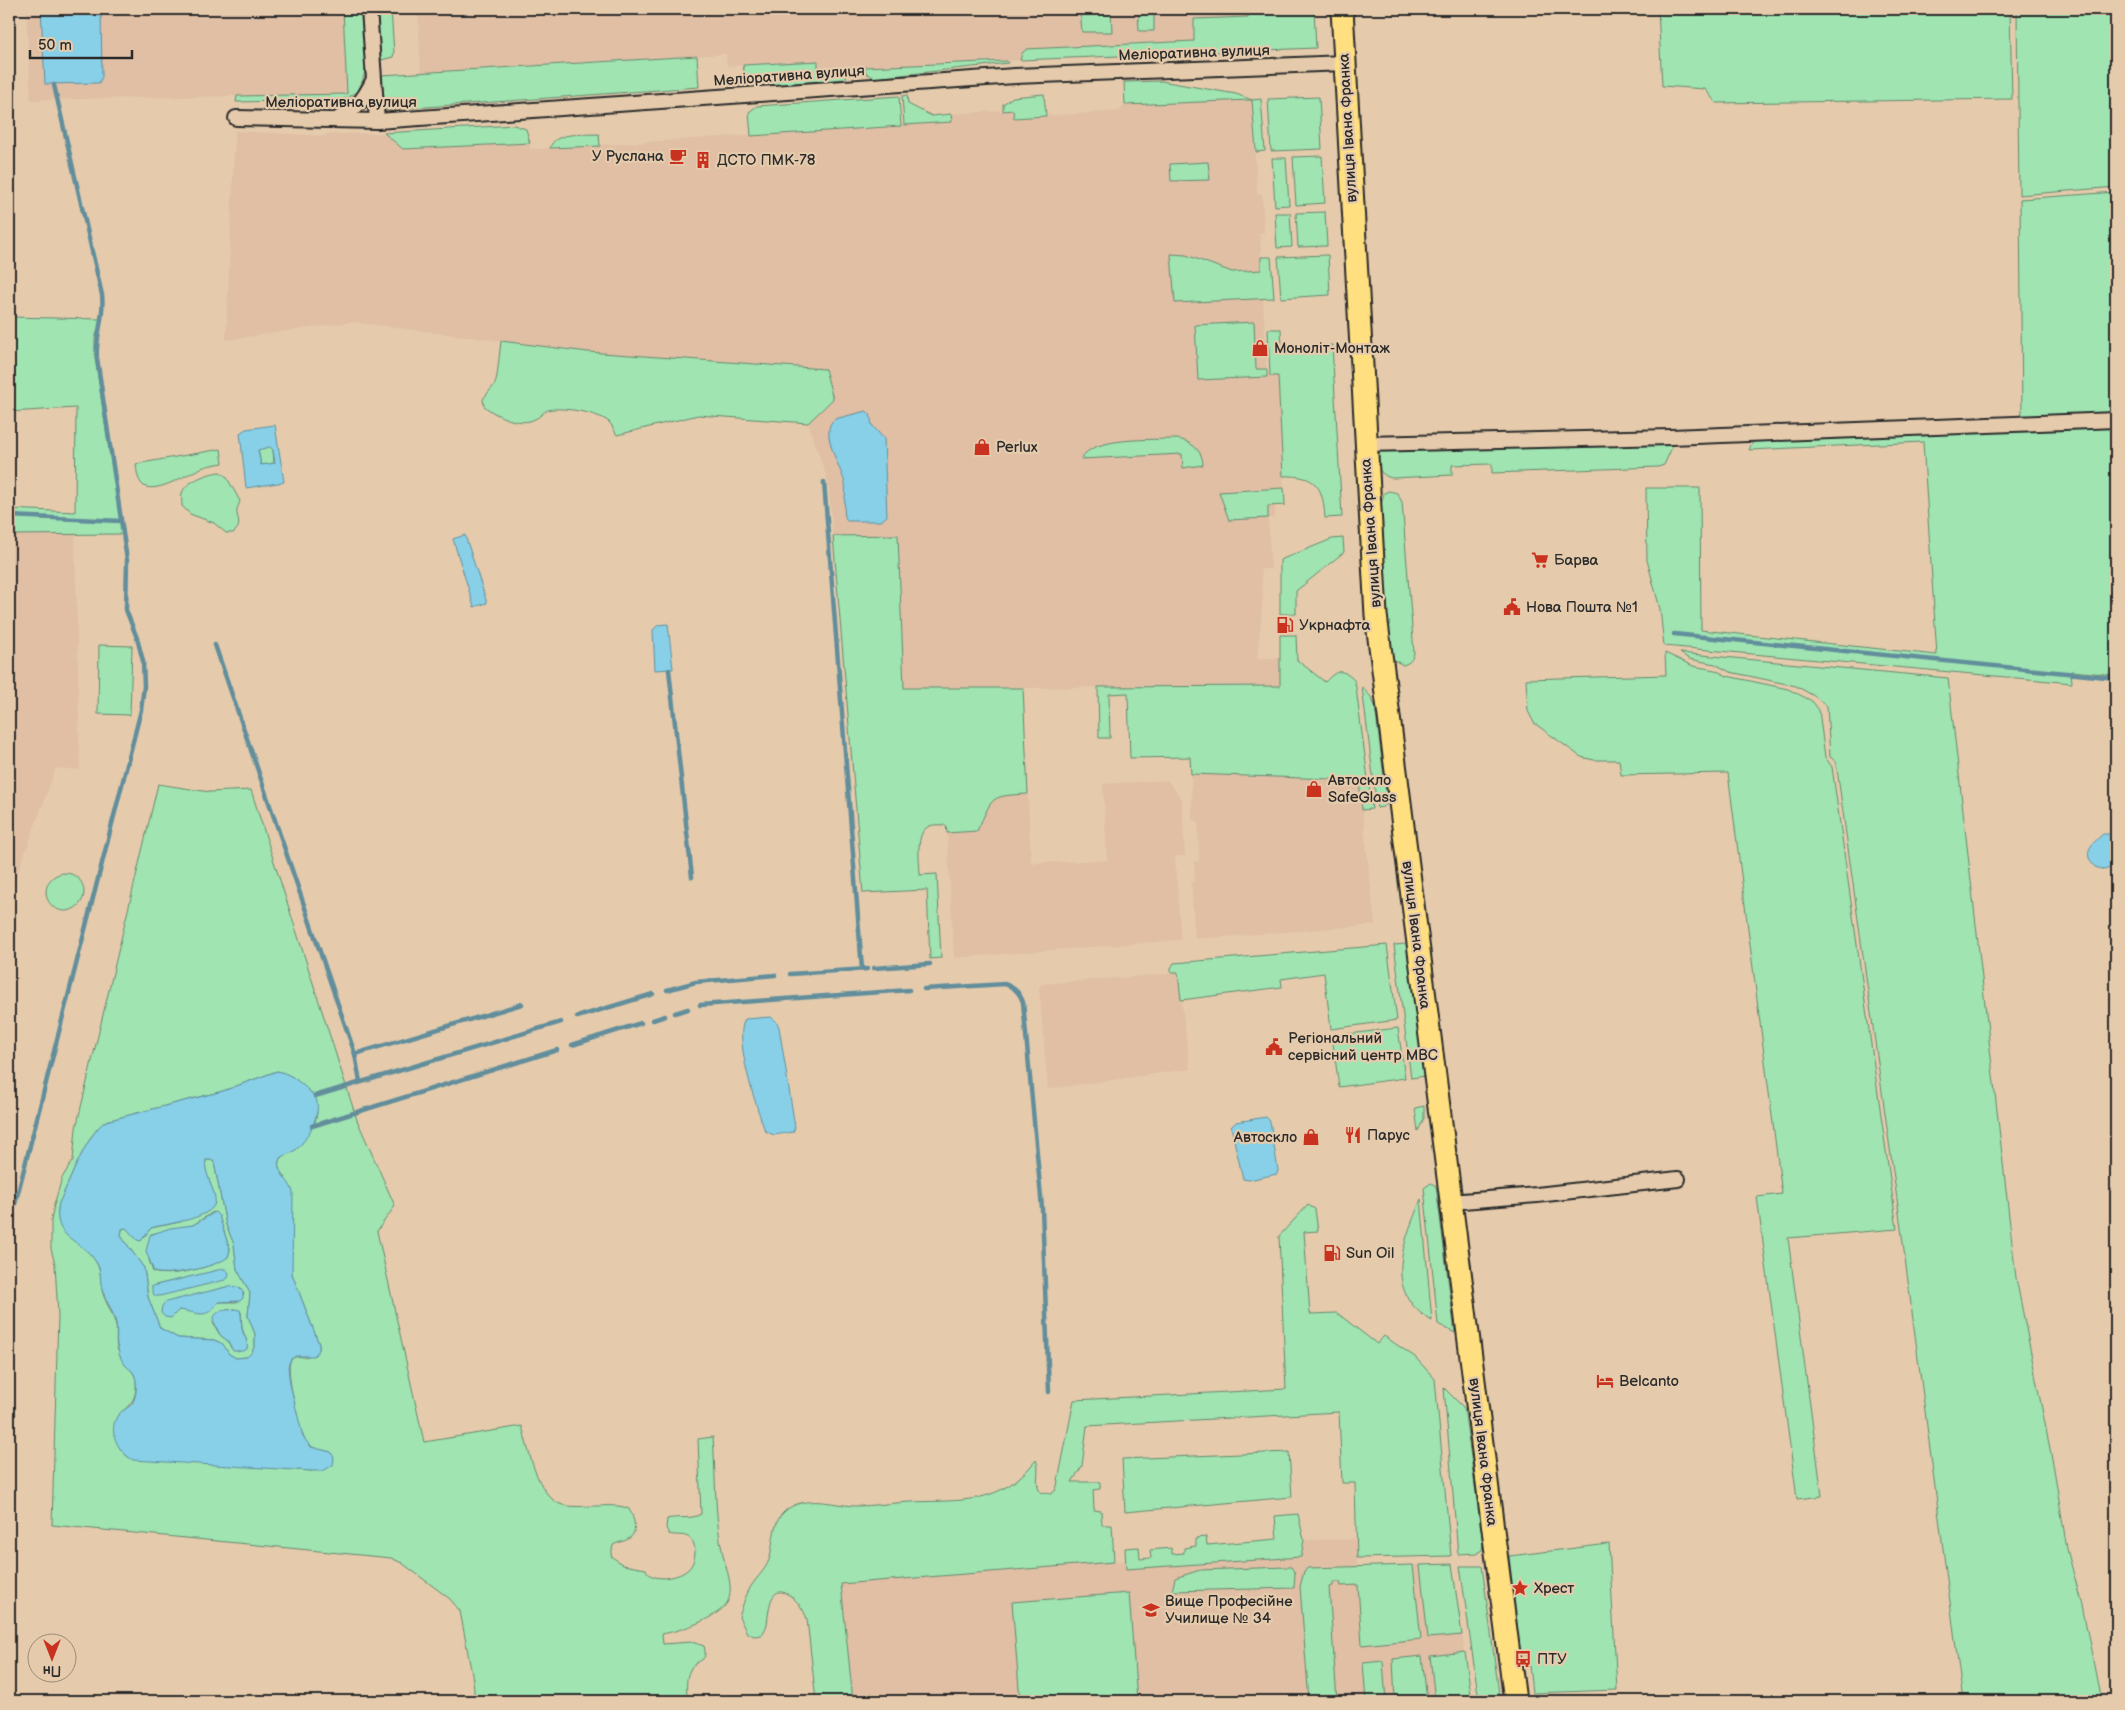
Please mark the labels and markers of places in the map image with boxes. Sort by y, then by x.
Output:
cafe icon: У Руслана [668,146,688,166]
place label: У Руслана [592,147,664,166]
building icon: ДСТО ПМК-78 [693,150,713,170]
place label: ДСТО ПМК-78 [717,151,816,170]
shop icon: Моноліт-Монтаж [1250,338,1270,358]
place label: Моноліт-Монтаж [1274,339,1391,358]
shop icon: Perlux [972,437,992,457]
place label: Perlux [996,438,1038,457]
supermarket icon: Барва [1530,550,1550,570]
place label: Барва [1554,551,1599,570]
public building icon: Нова Пошта №1 [1502,597,1522,617]
place label: Нова Пошта №1 [1526,598,1638,617]
fuel station icon: Укрнафта [1275,615,1295,635]
place label: Укрнафта [1299,616,1371,635]
place label: Автоскло SafeGlass [1327,771,1397,807]
shop icon: Автоскло SafeGlass [1304,779,1324,799]
place label: Регіональний сервісний центр МВС [1288,1029,1438,1065]
public building icon: Регіональний сервісний центр МВС [1264,1037,1284,1057]
restaurant icon: Парус [1343,1125,1363,1145]
place label: Парус [1367,1126,1410,1145]
shop icon: Автоскло [1301,1127,1321,1147]
place label: Автоскло [1233,1128,1297,1147]
fuel station icon: Sun Oil [1322,1243,1342,1263]
place label: Sun Oil [1346,1244,1394,1263]
hotel icon: Belcanto [1595,1371,1615,1391]
place label: Belcanto [1619,1372,1679,1391]
place icon: Хрест [1510,1578,1530,1598]
place label: Хрест [1534,1579,1574,1598]
place label: Вище Професійне Училище № 34 [1165,1592,1293,1628]
school or university icon: Вище Професійне Училище № 34 [1141,1600,1161,1620]
bus stop icon: ПТУ [1513,1649,1533,1669]
place label: ПТУ [1537,1650,1567,1669]

